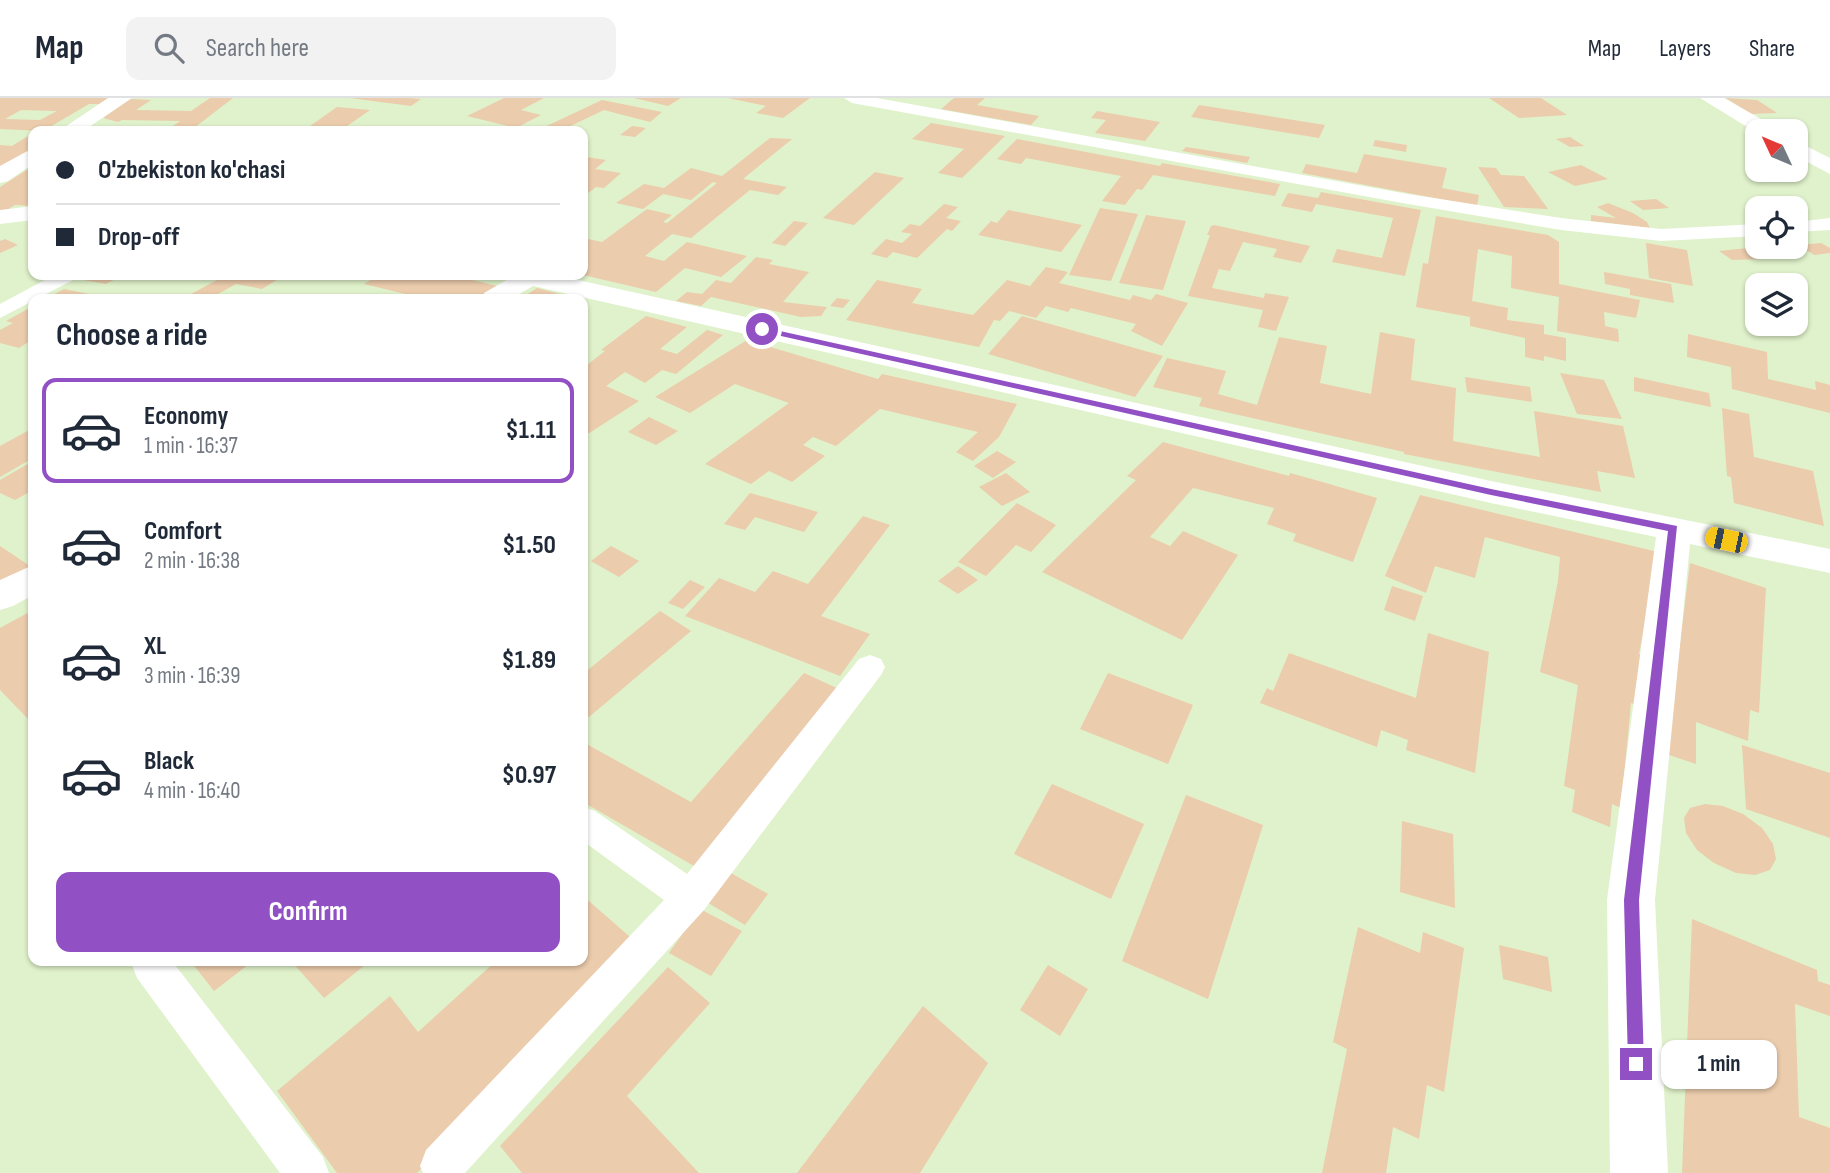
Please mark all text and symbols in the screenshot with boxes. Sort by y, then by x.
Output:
search box [126,17,616,80]
text: Map [35,28,84,68]
icon: search [150,29,188,67]
text: Search here [206,33,309,64]
text: Map [1588,34,1621,63]
text: Layers [1659,34,1711,63]
text: Share [1749,34,1795,63]
north arrow [1745,119,1808,182]
map controls [1745,119,1808,336]
text: O'zbekiston ko'chasi [98,155,285,186]
button: locate [1745,196,1808,259]
text: Drop-off [98,222,179,253]
button: layers [1745,273,1808,336]
route start [746,313,778,345]
text: Choose a ride [56,316,208,355]
icon: car [60,399,123,462]
text: Economy [144,401,228,432]
text: $1.11 [505,415,556,446]
text: 1 min · 16:37 [144,432,238,460]
icon: car [60,514,123,577]
text: Comfort [144,516,222,547]
car [1704,525,1749,555]
text: $1.50 [502,530,556,561]
text: 2 min · 16:38 [144,547,240,575]
icon: car [60,629,123,692]
text: XL [144,631,166,662]
text: $1.89 [501,645,556,676]
text: 3 min · 16:39 [144,662,240,690]
icon: car [60,744,123,807]
text: Black [144,746,194,777]
text: $0.97 [502,760,556,791]
text: 4 min · 16:40 [144,777,240,805]
button: Confirm [56,872,560,952]
callout: 1 min [1660,1040,1776,1088]
route end [1620,1048,1652,1080]
text: 1 min [1698,1050,1740,1078]

